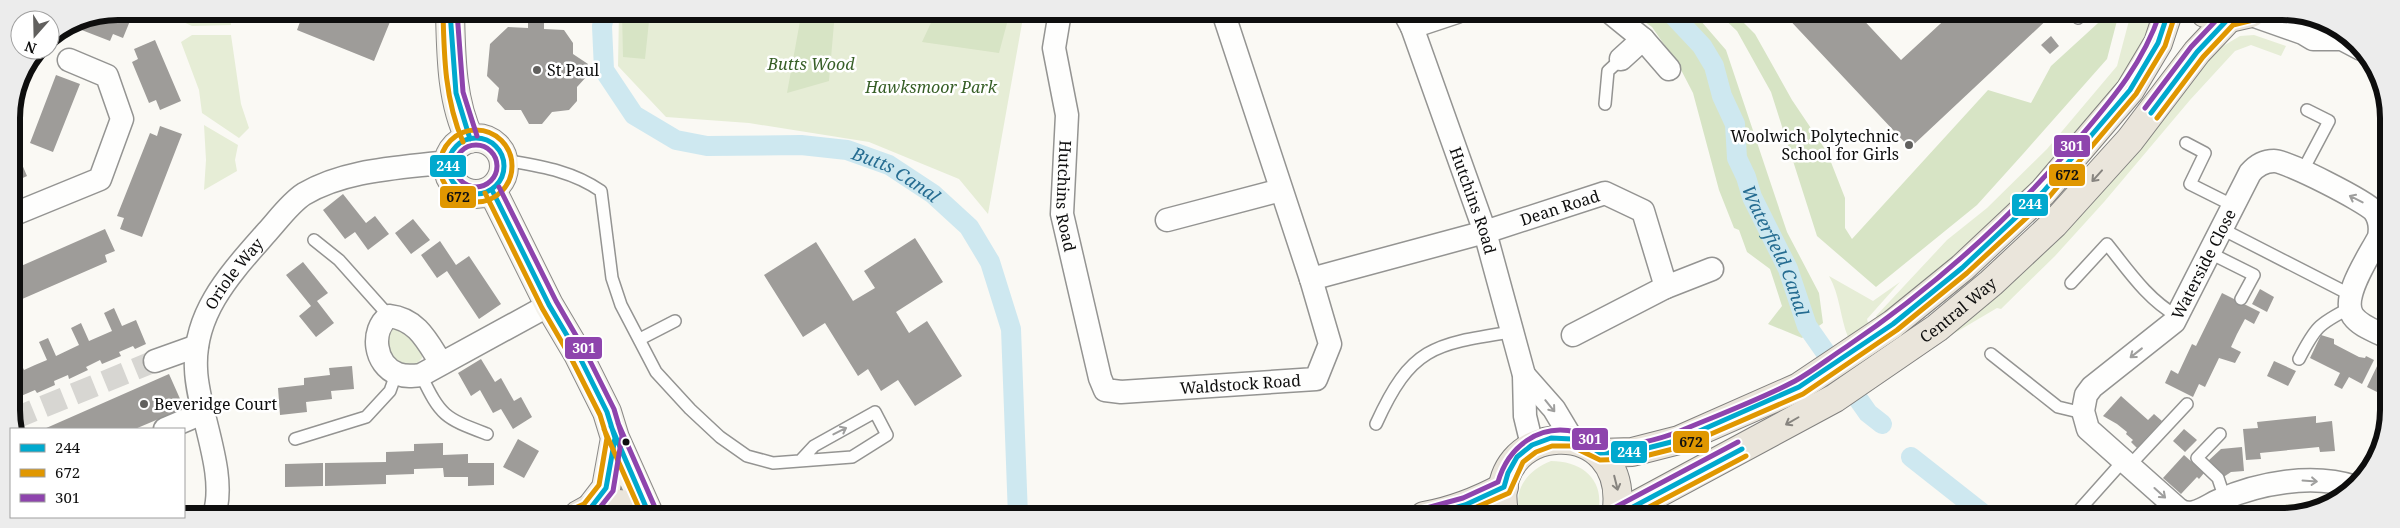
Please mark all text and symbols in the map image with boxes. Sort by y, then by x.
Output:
north arrow [10,10,60,60]
text: N [22,37,39,59]
park label: Butts Wood [767,53,855,75]
place label: St Paul [547,59,599,81]
marker: St Paul [531,64,543,76]
park label: Hawksmoor Park [864,76,998,98]
place label: Woolwich Polytechnic School for Girls [1730,125,1899,165]
line badge: 301 [2053,134,2091,158]
text: 301 [2060,136,2084,155]
marker: Woolwich Polytechnic School for Girls [1903,139,1915,151]
water label: Butts Canal [848,140,946,207]
street label: Hutchins Road [1051,140,1081,254]
street label: Hutchins Road [1445,144,1502,257]
line badge: 244 [429,154,467,178]
text: 244 [436,156,460,175]
line badge: 672 [2048,163,2086,187]
text: 672 [2055,165,2079,184]
one-way arrow [2091,169,2103,182]
water label: Waterfield Canal [1737,182,1815,319]
street label: Dean Road [1517,184,1602,231]
line badge: 672 [439,185,477,209]
text: 672 [446,187,470,206]
line badge: 244 [2011,193,2049,217]
text: 244 [2018,194,2042,213]
one-way arrow [2349,194,2364,203]
street label: Waterside Close [2166,205,2241,323]
street label: Oriole Way [200,232,269,313]
street label: Central Way [1915,272,2002,348]
line badge: 301 [564,336,603,360]
text: 301 [572,338,596,357]
one-way arrow [2130,347,2143,358]
street label: Waldstock Road [1179,369,1302,399]
place label: Beveridge Court [154,393,277,415]
marker: Beveridge Court [138,398,150,410]
one-way arrow [1544,399,1556,412]
one-way arrow [1785,416,1800,426]
one-way arrow [832,425,846,435]
line badge: 301 [1571,427,1609,451]
legend [10,428,185,518]
text: 301 [1578,429,1602,448]
line badge: 672 [1672,430,1710,454]
text: 672 [1679,432,1703,451]
text: 244 [55,437,81,457]
unlabelled marker [621,437,631,447]
line badge: 244 [1610,440,1648,464]
text: 244 [1617,442,1641,461]
text: 672 [55,462,80,482]
one-way arrow [1612,474,1621,490]
one-way arrow [2302,477,2318,486]
text: 301 [55,487,80,507]
one-way arrow [2154,487,2167,498]

